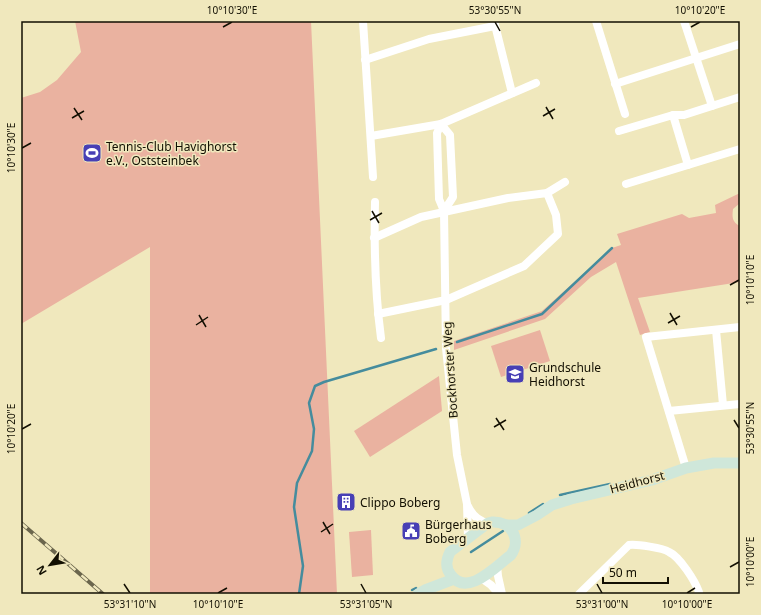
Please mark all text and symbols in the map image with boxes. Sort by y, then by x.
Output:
text: 10°10'30"E [207,3,257,17]
text: 53°30'55"N [469,3,521,17]
text: 10°10'20"E [675,3,725,17]
text: 10°10'30"E [4,123,18,173]
place label: Tennis-Club Havighorst e.V., Oststeinbek [106,138,237,169]
sports icon: Tennis-Club Havighorst e.V., Oststeinbek [81,142,103,164]
text: 10°10'10"E [743,255,757,305]
street label: Bockhorster Weg [438,321,462,419]
place label: Grundschule Heidhorst [529,359,601,390]
school or university icon: Grundschule Heidhorst [504,363,526,385]
text: 53°30'55"N [743,402,757,454]
text: 10°10'20"E [4,404,18,454]
street label: Heidhorst [608,466,667,497]
building icon: Clippo Boberg [335,491,357,513]
place label: Clippo Boberg [360,494,440,511]
place label: Bürgerhaus Boberg [425,516,492,547]
public building icon: Bürgerhaus Boberg [400,520,422,542]
text: 10°10'00"E [743,537,757,587]
north arrow [30,545,70,585]
scale bar [603,559,668,585]
text: N [32,563,50,578]
text: 50 m [609,564,637,581]
text: 53°31'10"N [104,597,156,611]
text: 10°10'10"E [193,597,243,611]
text: 53°31'05"N [340,597,392,611]
text: 53°31'00"N [576,597,628,611]
text: 10°10'00"E [662,597,712,611]

